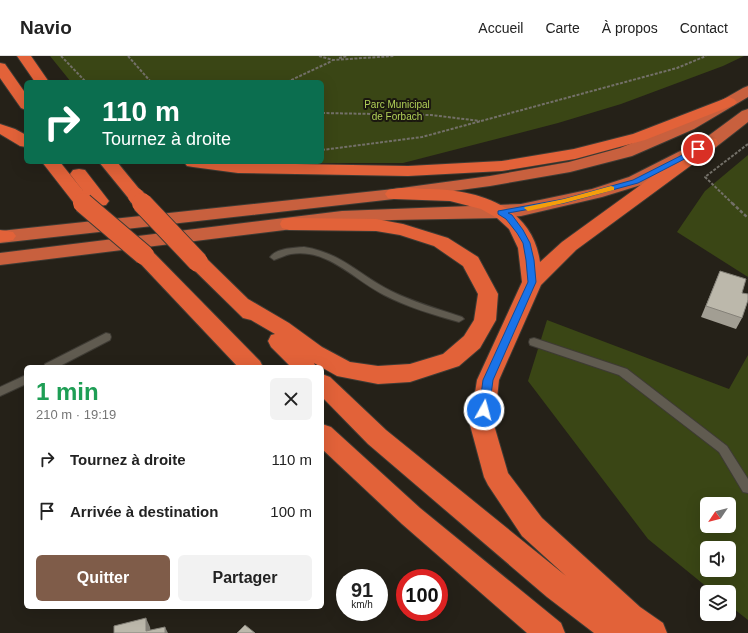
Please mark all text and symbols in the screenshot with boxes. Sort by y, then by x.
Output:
text: Navio [20,17,72,38]
text: Accueil [478,20,523,36]
text: Carte [545,20,580,36]
text: À propos [602,20,658,36]
text: Contact [680,20,728,36]
icon: right [36,96,88,148]
text: 110 m [102,96,180,127]
park label: Parc Municipal de Forbach [364,99,430,122]
text: Tournez à droite [102,129,231,149]
pin [681,132,715,166]
icon: arrive [687,138,709,160]
text: 1 min [36,378,99,405]
button: close [270,378,312,420]
position arrow [463,389,505,431]
text: 210 m · 19:19 [36,407,116,422]
icon: right [36,448,58,470]
text: Tournez à droite [70,451,186,468]
text: 110 m [271,451,312,468]
north arrow [700,497,736,533]
map controls [700,497,736,621]
icon: arrive [36,500,58,522]
text: Arrivée à destination [70,503,218,520]
text: 100 m [270,503,312,520]
button: sound [700,541,736,577]
button: Quitter [36,555,170,601]
button: Partager [178,555,312,601]
speed limit sign: 100 [396,569,448,621]
text: 91 [351,579,373,601]
button: layers [700,585,736,621]
text: km/h [351,599,373,610]

